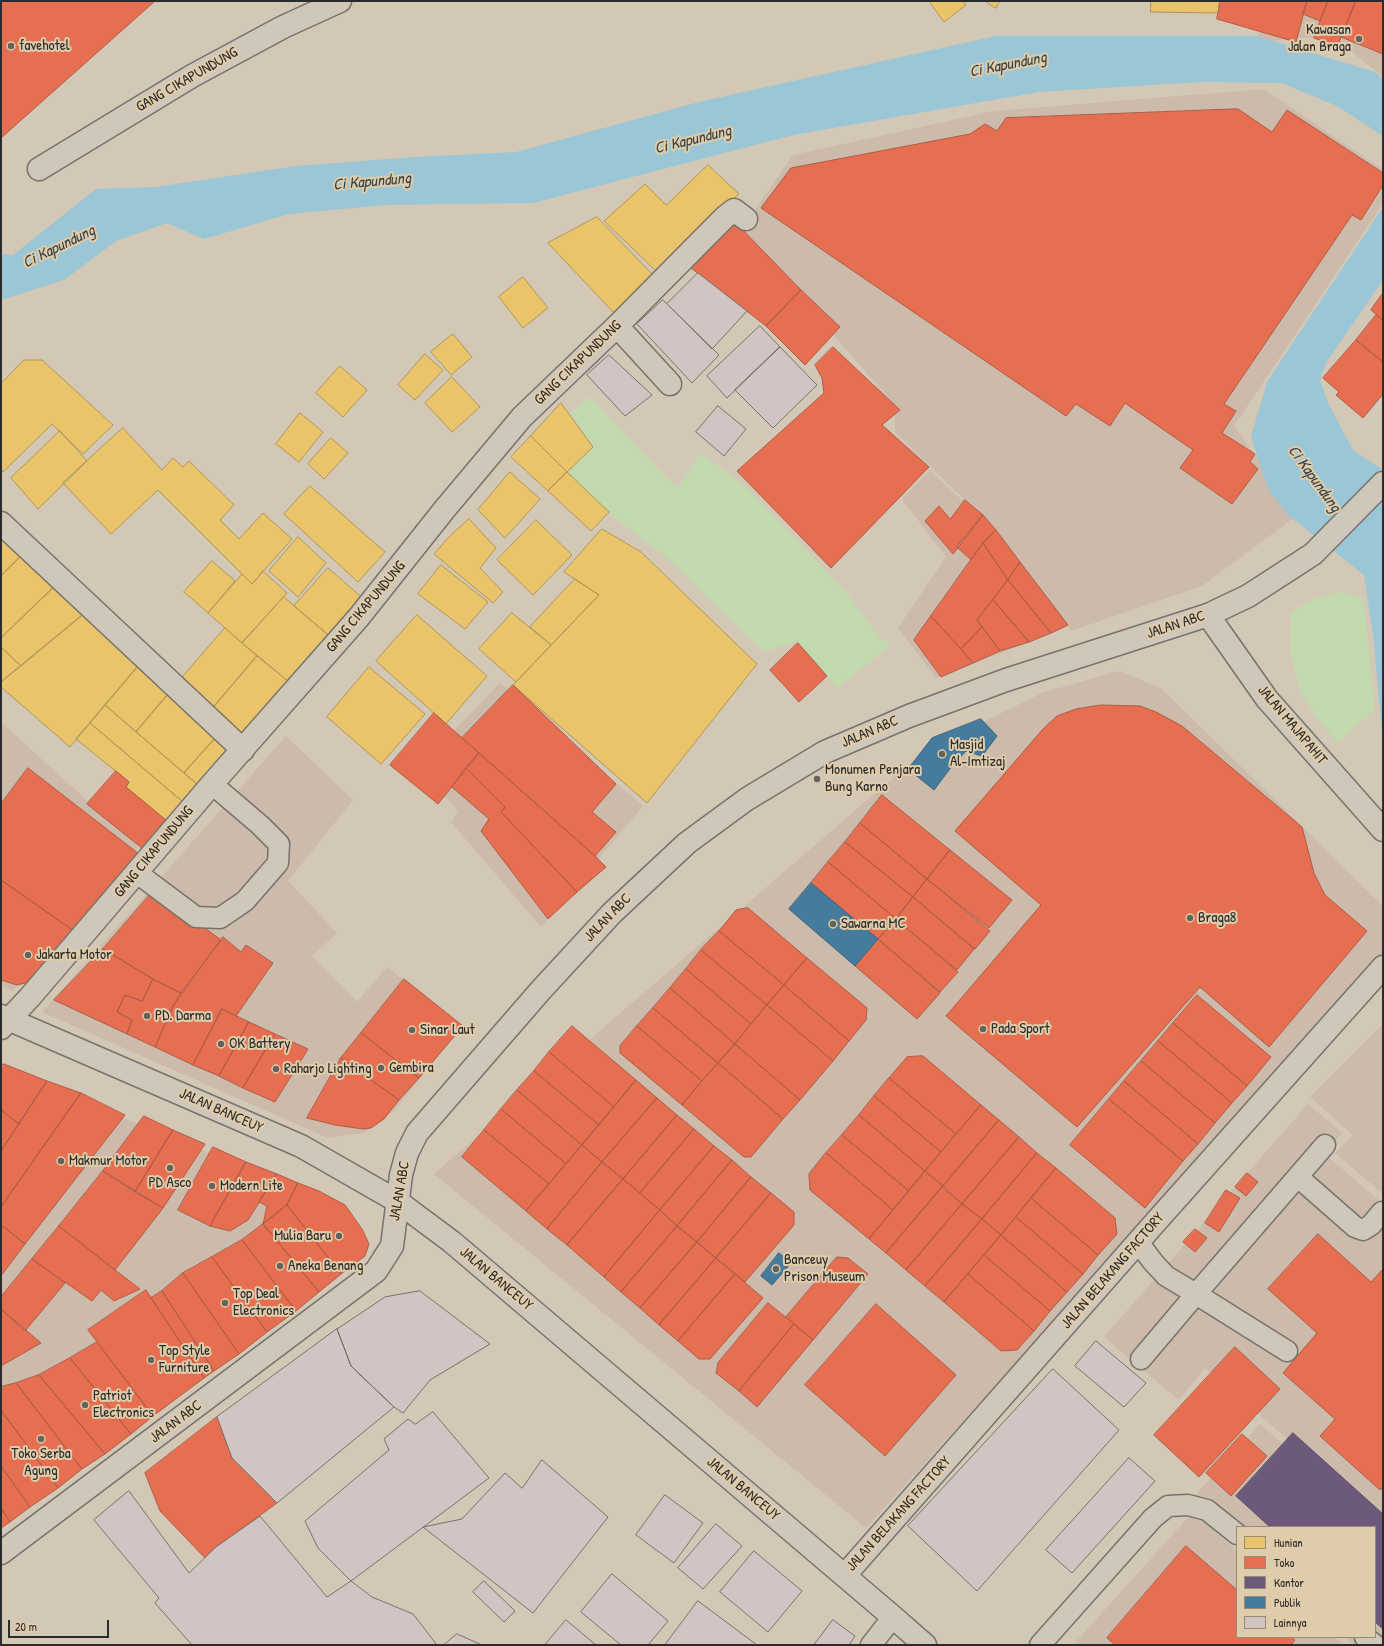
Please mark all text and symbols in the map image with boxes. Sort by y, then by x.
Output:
place label: Kawasan Jalan Braga [1288,21,1351,56]
marker: Kawasan Jalan Braga [1354,34,1364,44]
place label: favehotel [19,37,70,55]
marker: favehotel [6,41,16,51]
street label: GANG CIKAPUNDUNG [133,44,241,116]
water label: Ci Kapundung [968,48,1048,82]
water label: Ci Kapundung [653,121,733,159]
water label: Ci Kapundung [332,169,412,195]
water label: Ci Kapundung [20,221,98,273]
street label: GANG CIKAPUNDUNG [531,317,625,409]
water label: Ci Kapundung [1283,442,1345,516]
street label: GANG CIKAPUNDUNG [322,558,410,656]
street label: JALAN ABC [1145,607,1207,643]
street label: JALAN MAJAPAHIT [1253,682,1331,768]
street label: JALAN ABC [839,712,901,752]
place label: Masjid Al-Imtizaj [950,736,1005,771]
marker: Masjid Al-Imtizaj [937,749,947,759]
place label: Monumen Penjara Bung Karno [825,761,920,796]
marker: Monumen Penjara Bung Karno [812,774,822,784]
street label: GANG CIKAPUNDUNG [110,803,198,901]
street label: JALAN ABC [581,890,635,946]
place label: Braga8 [1198,909,1236,927]
marker: Braga8 [1185,913,1195,923]
place label: Sawarna MC [841,915,906,933]
marker: Sawarna MC [828,919,838,929]
place label: Jakarta Motor [36,946,112,964]
marker: Jakarta Motor [23,950,33,960]
place label: PD. Darma [155,1007,211,1025]
marker: PD. Darma [142,1011,152,1021]
place label: Pada Sport [991,1020,1050,1038]
place label: Sinar Laut [420,1021,475,1039]
marker: Pada Sport [978,1024,988,1034]
marker: Sinar Laut [407,1025,417,1035]
place label: OK Battery [229,1035,291,1053]
marker: OK Battery [216,1039,226,1049]
place label: Gembira [389,1059,434,1077]
place label: Raharjo Lighting [284,1060,372,1078]
marker: Gembira [376,1063,386,1073]
marker: Raharjo Lighting [271,1064,281,1074]
street label: JALAN BANCEUY [176,1085,266,1137]
place label: Makmur Motor [69,1152,147,1170]
marker: Makmur Motor [56,1156,66,1166]
street label: JALAN ABC [386,1160,414,1222]
marker: PD Asco [165,1163,175,1173]
place label: PD Asco [149,1174,191,1192]
place label: Modern Lite [220,1177,283,1195]
marker: Modern Lite [207,1181,217,1191]
street label: JALAN BELAKANG FACTORY [1058,1209,1168,1333]
place label: Mulia Baru [274,1227,331,1245]
marker: Mulia Baru [334,1231,344,1241]
street label: JALAN BANCEUY [456,1243,536,1315]
place label: Banceuy Prison Museum [784,1251,865,1286]
place label: Aneka Benang [288,1257,363,1275]
marker: Aneka Benang [275,1261,285,1271]
marker: Banceuy Prison Museum [771,1264,781,1274]
place label: Top Deal Electronics [233,1285,294,1320]
marker: Top Deal Electronics [220,1298,230,1308]
place label: Top Style Furniture [159,1342,210,1377]
marker: Top Style Furniture [146,1355,156,1365]
place label: Patriot Electronics [93,1387,154,1422]
street label: JALAN ABC [146,1397,206,1447]
marker: Patriot Electronics [80,1400,90,1410]
marker: Toko Serba Agung [36,1434,46,1444]
place label: Toko Serba Agung [11,1445,71,1480]
street label: JALAN BANCEUY [703,1453,783,1525]
street label: JALAN BELAKANG FACTORY [843,1453,955,1575]
legend [1236,1526,1376,1638]
text: Hunian [1274,1534,1303,1551]
text: Toko [1274,1554,1294,1571]
text: Kantor [1274,1574,1304,1591]
text: Publik [1274,1594,1300,1611]
scale bar [10,1612,111,1638]
text: Lainnya [1274,1614,1306,1631]
text: 20 m [15,1618,37,1635]

